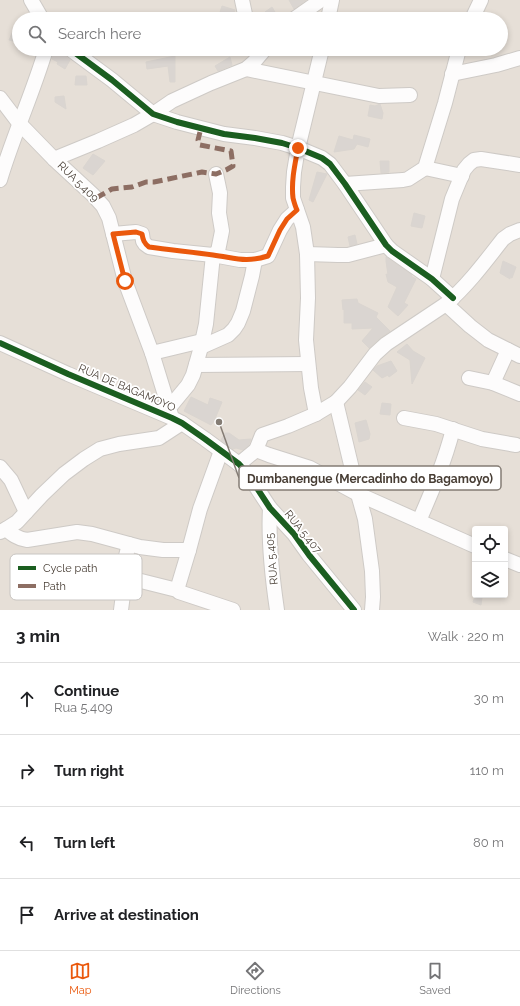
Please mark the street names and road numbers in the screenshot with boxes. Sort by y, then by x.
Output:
street label: RUA 5.409 [55,159,101,205]
street label: RUA DE BAGAMOYO [76,362,178,414]
street label: RUA 5.407 [282,508,324,556]
street label: RUA 5.405 [263,533,281,585]

